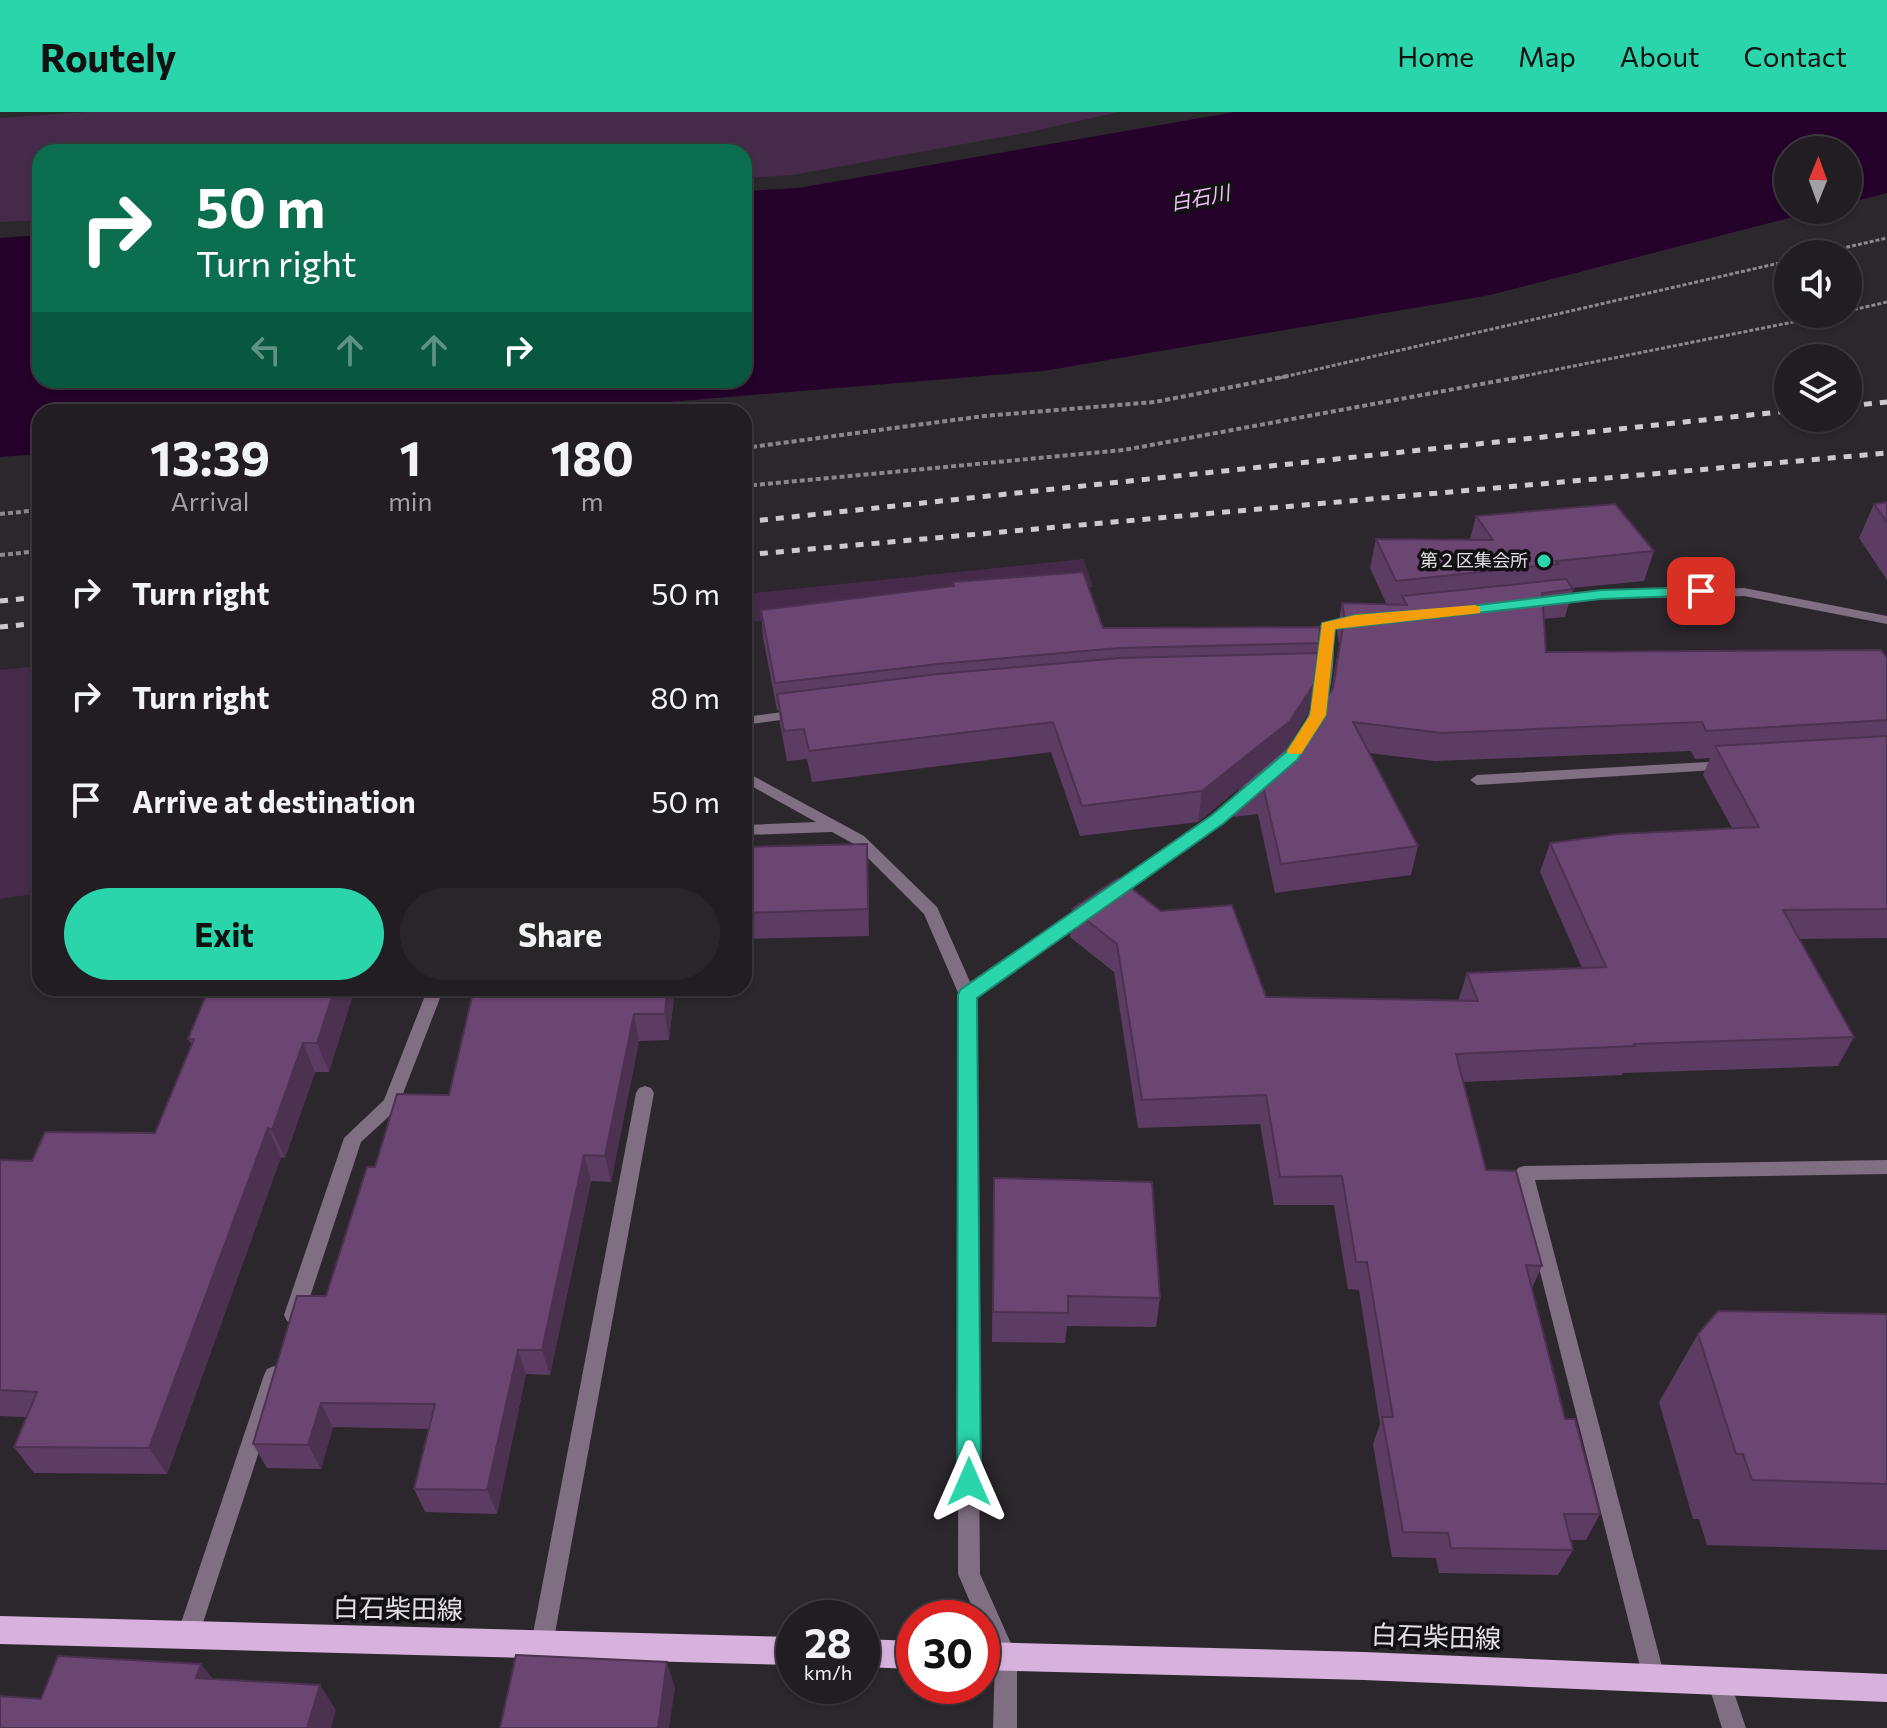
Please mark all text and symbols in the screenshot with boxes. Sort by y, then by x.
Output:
text: Routely [40,33,176,80]
text: Home [1397,39,1474,73]
text: Map [1518,39,1576,73]
text: About [1620,39,1700,73]
text: Contact [1744,39,1847,73]
north arrow [1774,136,1862,224]
map controls [1774,136,1862,432]
text: 50 m [196,171,325,240]
icon: right [64,176,168,280]
water label: 白石川 [1168,179,1234,215]
text: Turn right [196,240,357,284]
button: sound [1774,240,1862,328]
icon: left [244,328,288,372]
icon: ahead [328,328,372,372]
icon: ahead [412,328,456,372]
icon: right [496,328,540,372]
button: layers [1774,344,1862,432]
text: 13:39 [150,427,270,486]
text: 1 [399,427,421,486]
text: 180 [551,427,634,486]
text: Arrival [171,485,249,516]
text: min [388,485,432,516]
text: m [581,485,604,516]
place label: 第２区集会所 [1420,549,1528,571]
marker: 第２区集会所 [1535,552,1553,570]
pin [1667,557,1735,625]
icon: arrive [1679,569,1723,613]
icon: right [64,570,108,614]
text: Turn right [132,574,269,611]
text: 50 m [651,574,720,611]
icon: right [64,674,108,718]
text: Turn right [132,678,269,715]
text: 80 m [650,678,720,715]
icon: arrive [64,778,108,822]
text: Arrive at destination [132,782,416,819]
text: 50 m [651,782,720,819]
button: Exit [64,888,384,980]
button: Share [400,888,720,980]
position arrow [927,1440,1011,1524]
street label: 白石柴田線 [333,1591,463,1624]
speed limit sign: 30 [896,1600,1000,1704]
text: 28 [804,1617,852,1666]
street label: 白石柴田線 [1371,1618,1502,1653]
text: km/h [804,1660,852,1684]

